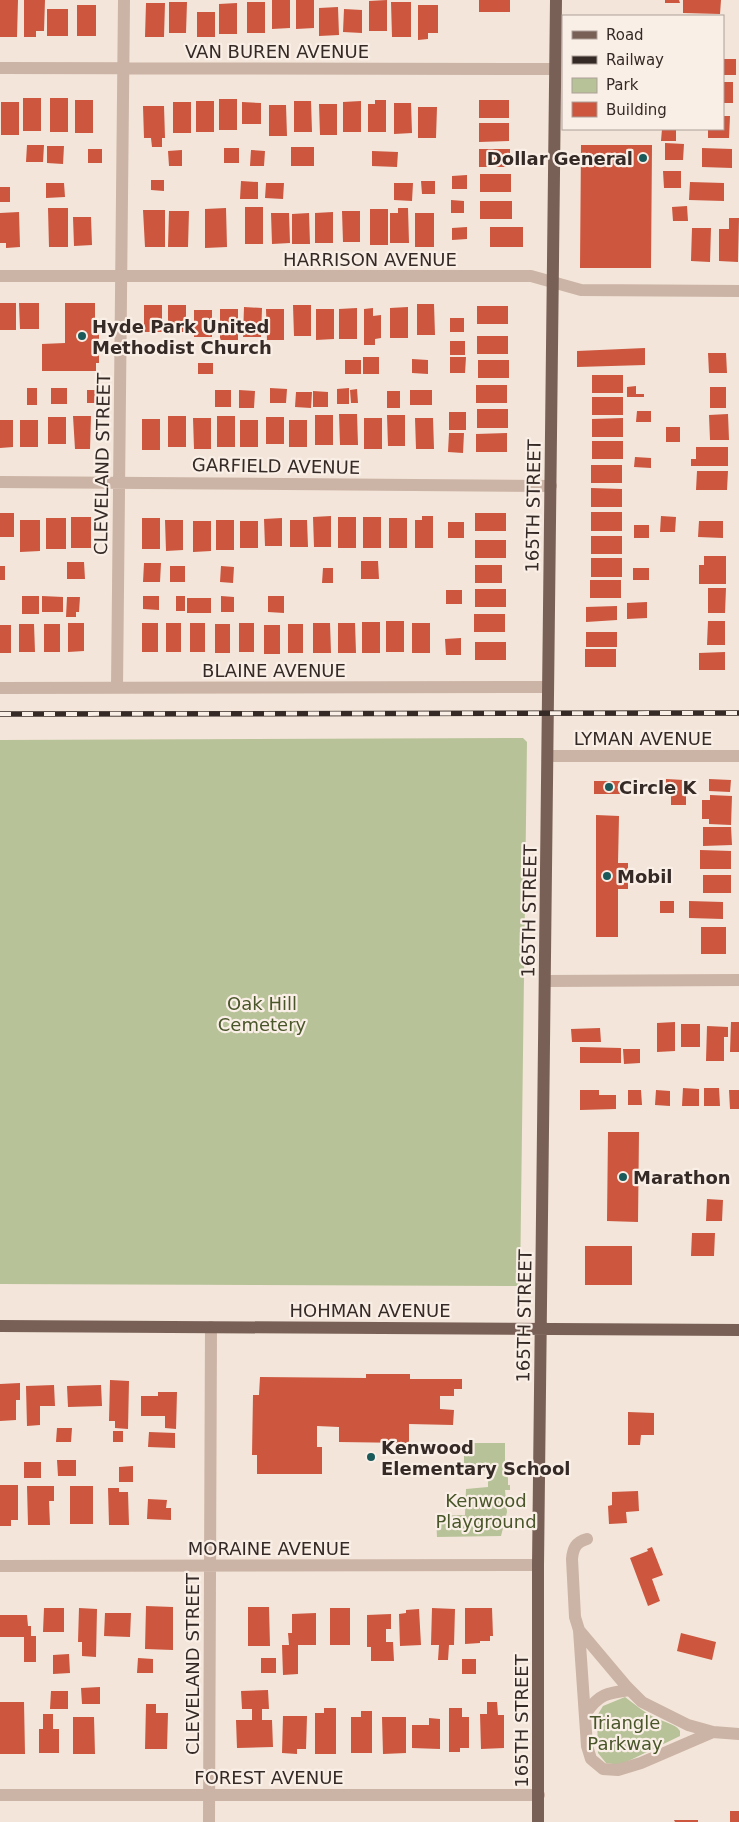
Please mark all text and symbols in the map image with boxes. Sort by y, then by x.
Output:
legend [562,15,724,130]
text: Road [606,26,644,44]
street label: VAN BUREN AVENUE [185,41,369,62]
text: Railway [606,51,664,69]
text: Park [606,76,639,94]
text: Building [606,101,667,119]
place label: Dollar General [487,148,633,169]
marker: Dollar General [637,152,649,164]
street label: HARRISON AVENUE [283,249,457,270]
place label: Hyde Park United Methodist Church [92,316,272,358]
marker: Hyde Park United Methodist Church [76,330,88,342]
street label: CLEVELAND STREET [90,372,114,555]
street label: 165TH STREET [521,438,545,573]
street label: GARFIELD AVENUE [192,454,360,478]
street label: BLAINE AVENUE [202,660,346,681]
street label: LYMAN AVENUE [574,728,712,749]
place label: Circle K [619,777,698,798]
marker: Circle K [603,781,615,793]
street label: 165TH STREET [517,843,541,978]
place label: Mobil [617,866,673,887]
marker: Mobil [601,870,613,882]
park label: Oak Hill Cemetery [218,993,307,1035]
place label: Marathon [633,1167,731,1188]
marker: Marathon [617,1171,629,1183]
street label: 165TH STREET [512,1248,536,1383]
street label: HOHMAN AVENUE [289,1300,451,1321]
place label: Kenwood Elementary School [381,1437,570,1479]
marker: Kenwood Elementary School [365,1451,377,1463]
park label: Kenwood Playground [435,1490,537,1532]
street label: MORAINE AVENUE [188,1538,350,1559]
street label: CLEVELAND STREET [182,1572,203,1755]
street label: 165TH STREET [511,1653,532,1788]
park label: Triangle Parkway [587,1712,663,1754]
street label: FOREST AVENUE [194,1767,344,1788]

